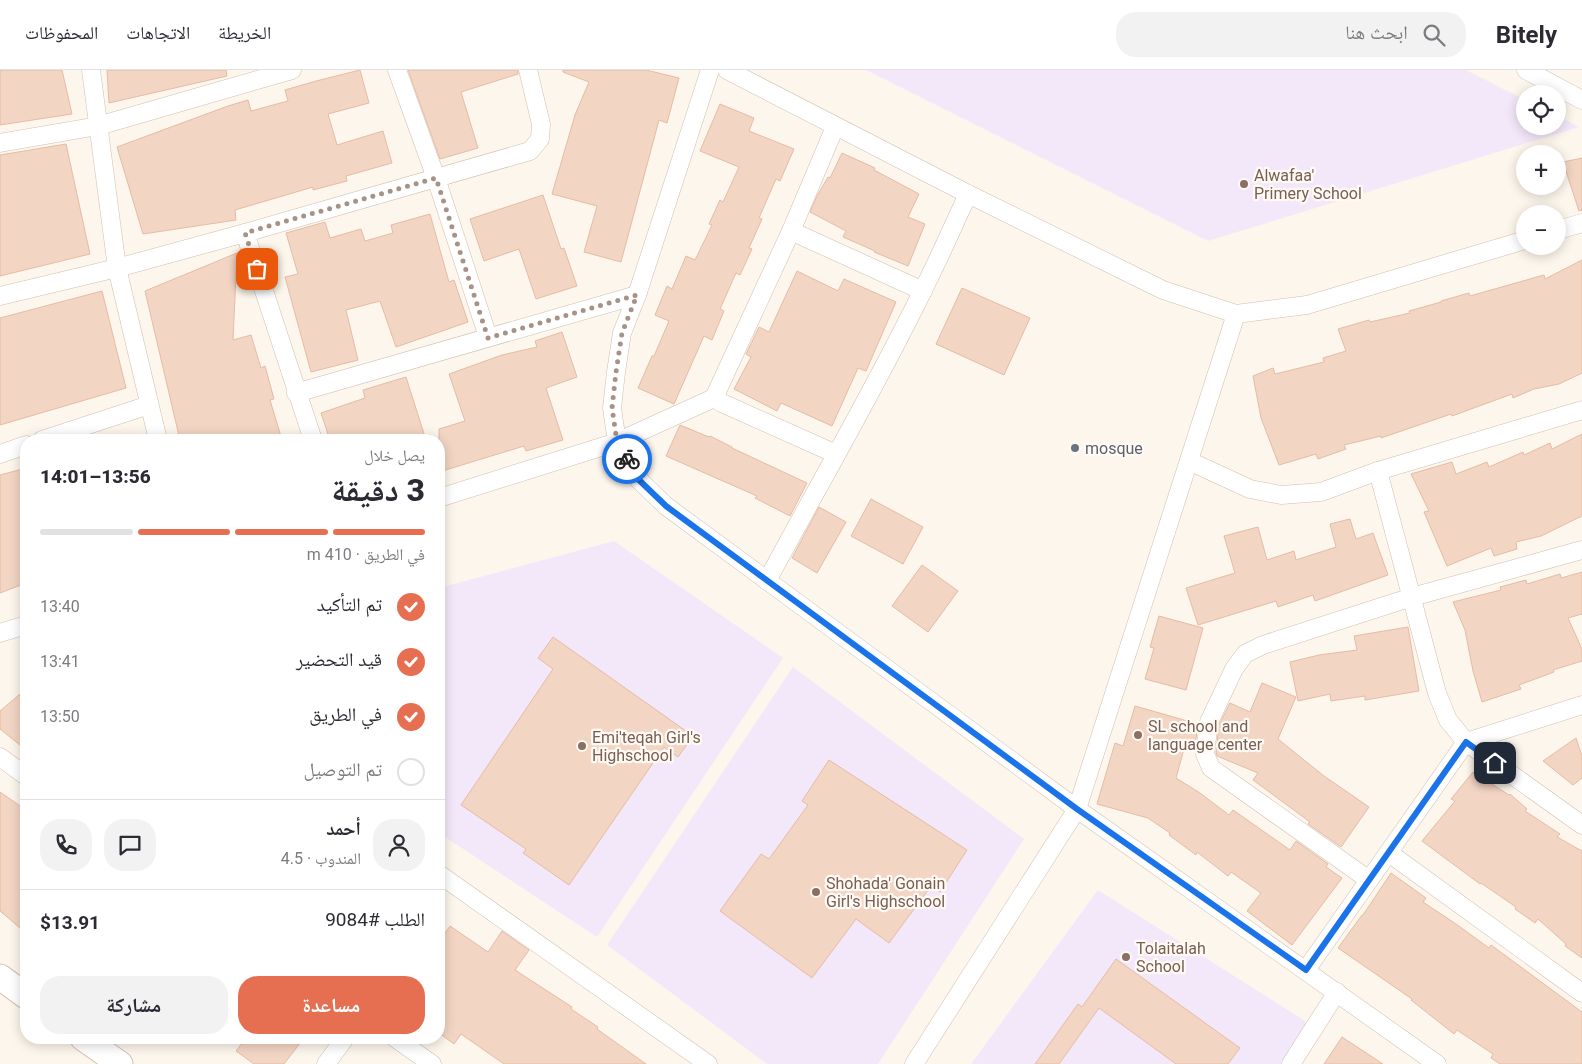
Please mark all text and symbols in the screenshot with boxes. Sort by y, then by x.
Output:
search box [1116,12,1466,57]
text: ابحث هنا [1345,21,1408,44]
icon: search [1420,21,1448,49]
text: Bitely [1496,21,1557,49]
text: المحفوظات [25,22,98,43]
text: الاتجاهات [126,22,190,43]
text: الخريطة [218,22,271,43]
map controls [1516,85,1566,255]
button: locate [1516,85,1566,135]
button: + [1516,145,1566,195]
place label: Alwafaa' Primery School [1254,166,1362,203]
marker: Alwafaa' Primery School [1238,178,1250,190]
button: − [1516,205,1566,255]
pin [236,248,278,290]
icon: bag [243,255,271,283]
courier [602,434,652,484]
place label: mosque [1085,439,1143,458]
marker: mosque [1069,442,1081,454]
icon: bike [613,445,641,473]
text: يصل خلال [364,446,425,465]
text: 13:56–14:01 [40,465,151,488]
text: 3 دقيقة [331,471,425,509]
text: في الطريق · 410 m [307,545,425,564]
text: تم التأكيد [317,593,382,616]
icon: check [397,593,425,621]
text: 13:40 [40,597,80,616]
text: قيد التحضير [296,648,382,671]
icon: check [397,648,425,676]
text: 13:41 [40,652,80,671]
text: في الطريق [309,703,382,726]
icon: check [397,703,425,731]
text: 13:50 [40,707,80,726]
place label: SL school and language center [1148,717,1263,754]
place label: Emi'teqah Girl's Highschool [592,728,701,765]
marker: SL school and language center [1132,729,1144,741]
marker: Emi'teqah Girl's Highschool [576,740,588,752]
pin [1474,742,1516,784]
icon: home [1481,749,1509,777]
text: تم التوصيل [303,758,382,781]
text: أحمد [326,817,361,840]
button: phone [40,819,92,871]
button: chat [104,819,156,871]
button: person [373,819,425,871]
text: المندوب · 4.5 [281,849,361,868]
place label: Shohada' Gonain Girl's Highschool [826,874,945,911]
marker: Shohada' Gonain Girl's Highschool [810,886,822,898]
text: الطلب #9084 [325,908,425,931]
text: $13.91 [40,911,100,934]
place label: Tolaitalah School [1136,939,1206,976]
marker: Tolaitalah School [1120,951,1132,963]
button: مشاركة [40,976,228,1034]
button: مساعدة [238,976,425,1034]

